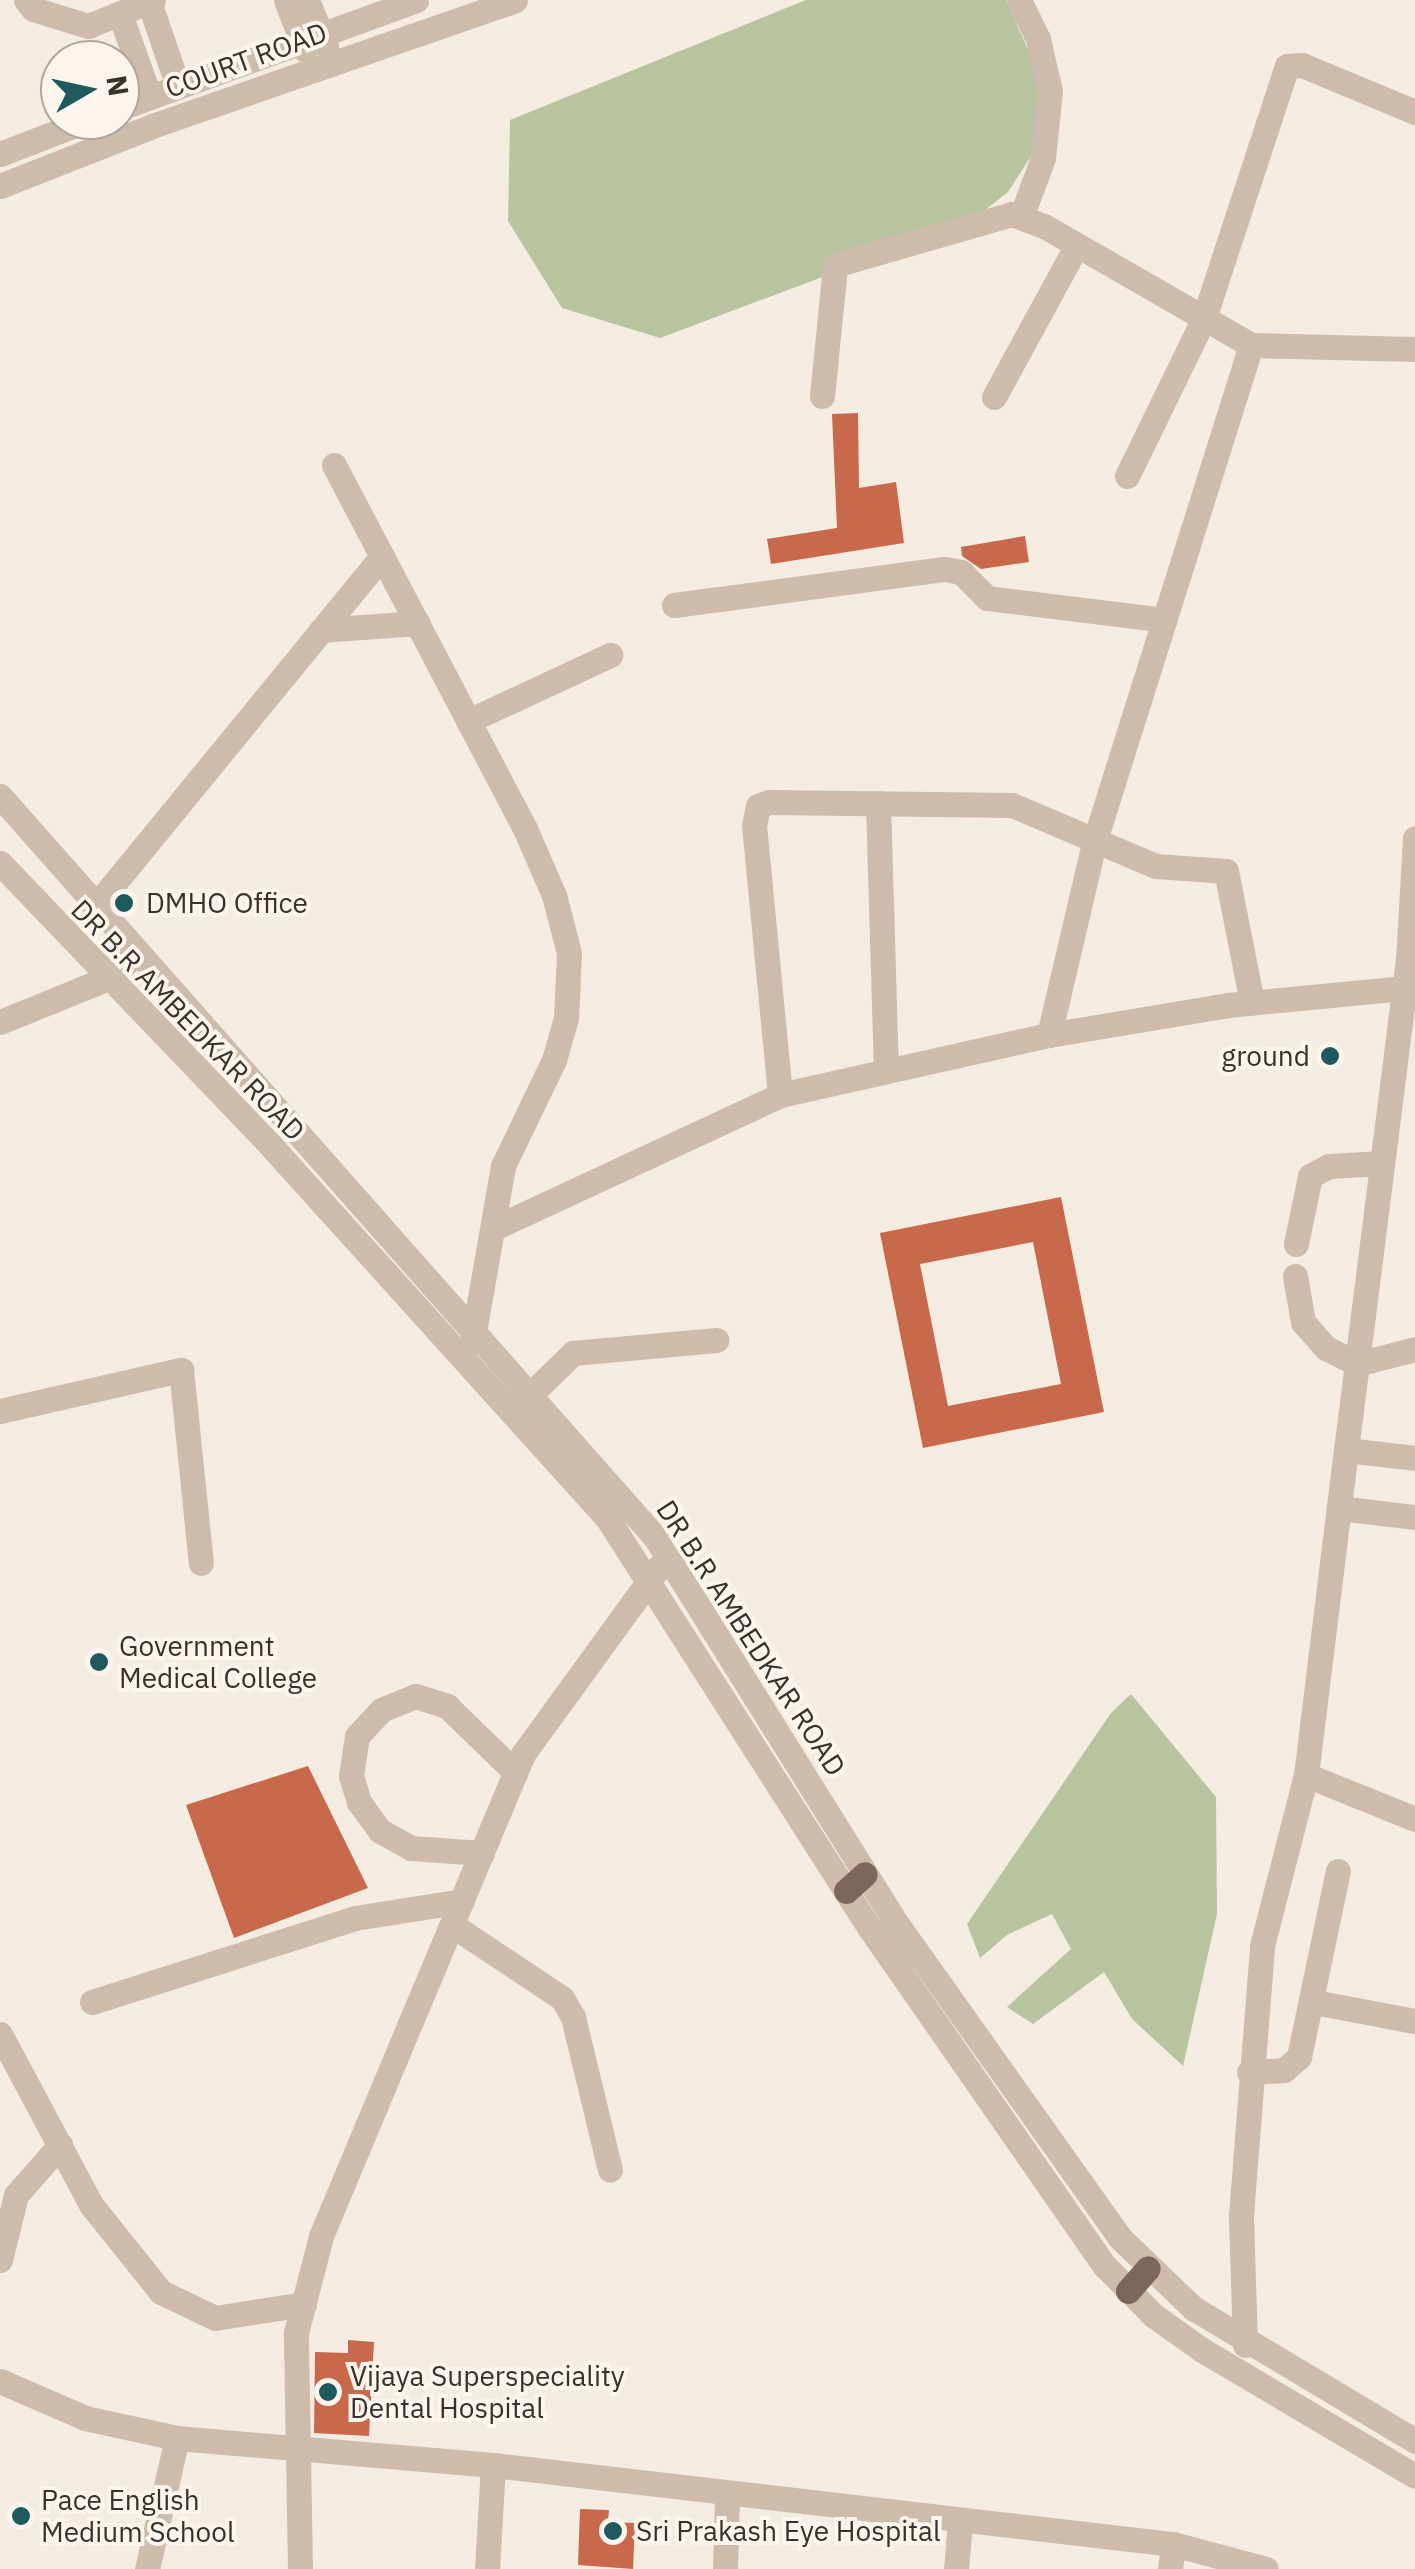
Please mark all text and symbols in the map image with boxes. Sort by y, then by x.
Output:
street label: COURT ROAD [161,15,331,105]
north arrow [40,40,140,140]
text: N [98,73,138,98]
place label: DMHO Office [146,886,308,920]
marker: DMHO Office [111,890,137,916]
street label: DR B.R AMBEDKAR ROAD [64,893,312,1147]
place label: ground [1221,1039,1310,1073]
marker: ground [1319,1045,1341,1067]
street label: DR B.R AMBEDKAR ROAD [649,1494,853,1782]
place label: Government Medical College [119,1629,317,1695]
marker: Government Medical College [88,1651,110,1673]
place label: Vijaya Superspeciality Dental Hospital [350,2359,625,2425]
marker: Vijaya Superspeciality Dental Hospital [315,2379,341,2405]
place label: Pace English Medium School [41,2483,235,2549]
marker: Pace English Medium School [10,2505,32,2527]
place label: Sri Prakash Eye Hospital [636,2514,941,2548]
marker: Sri Prakash Eye Hospital [600,2518,626,2544]

